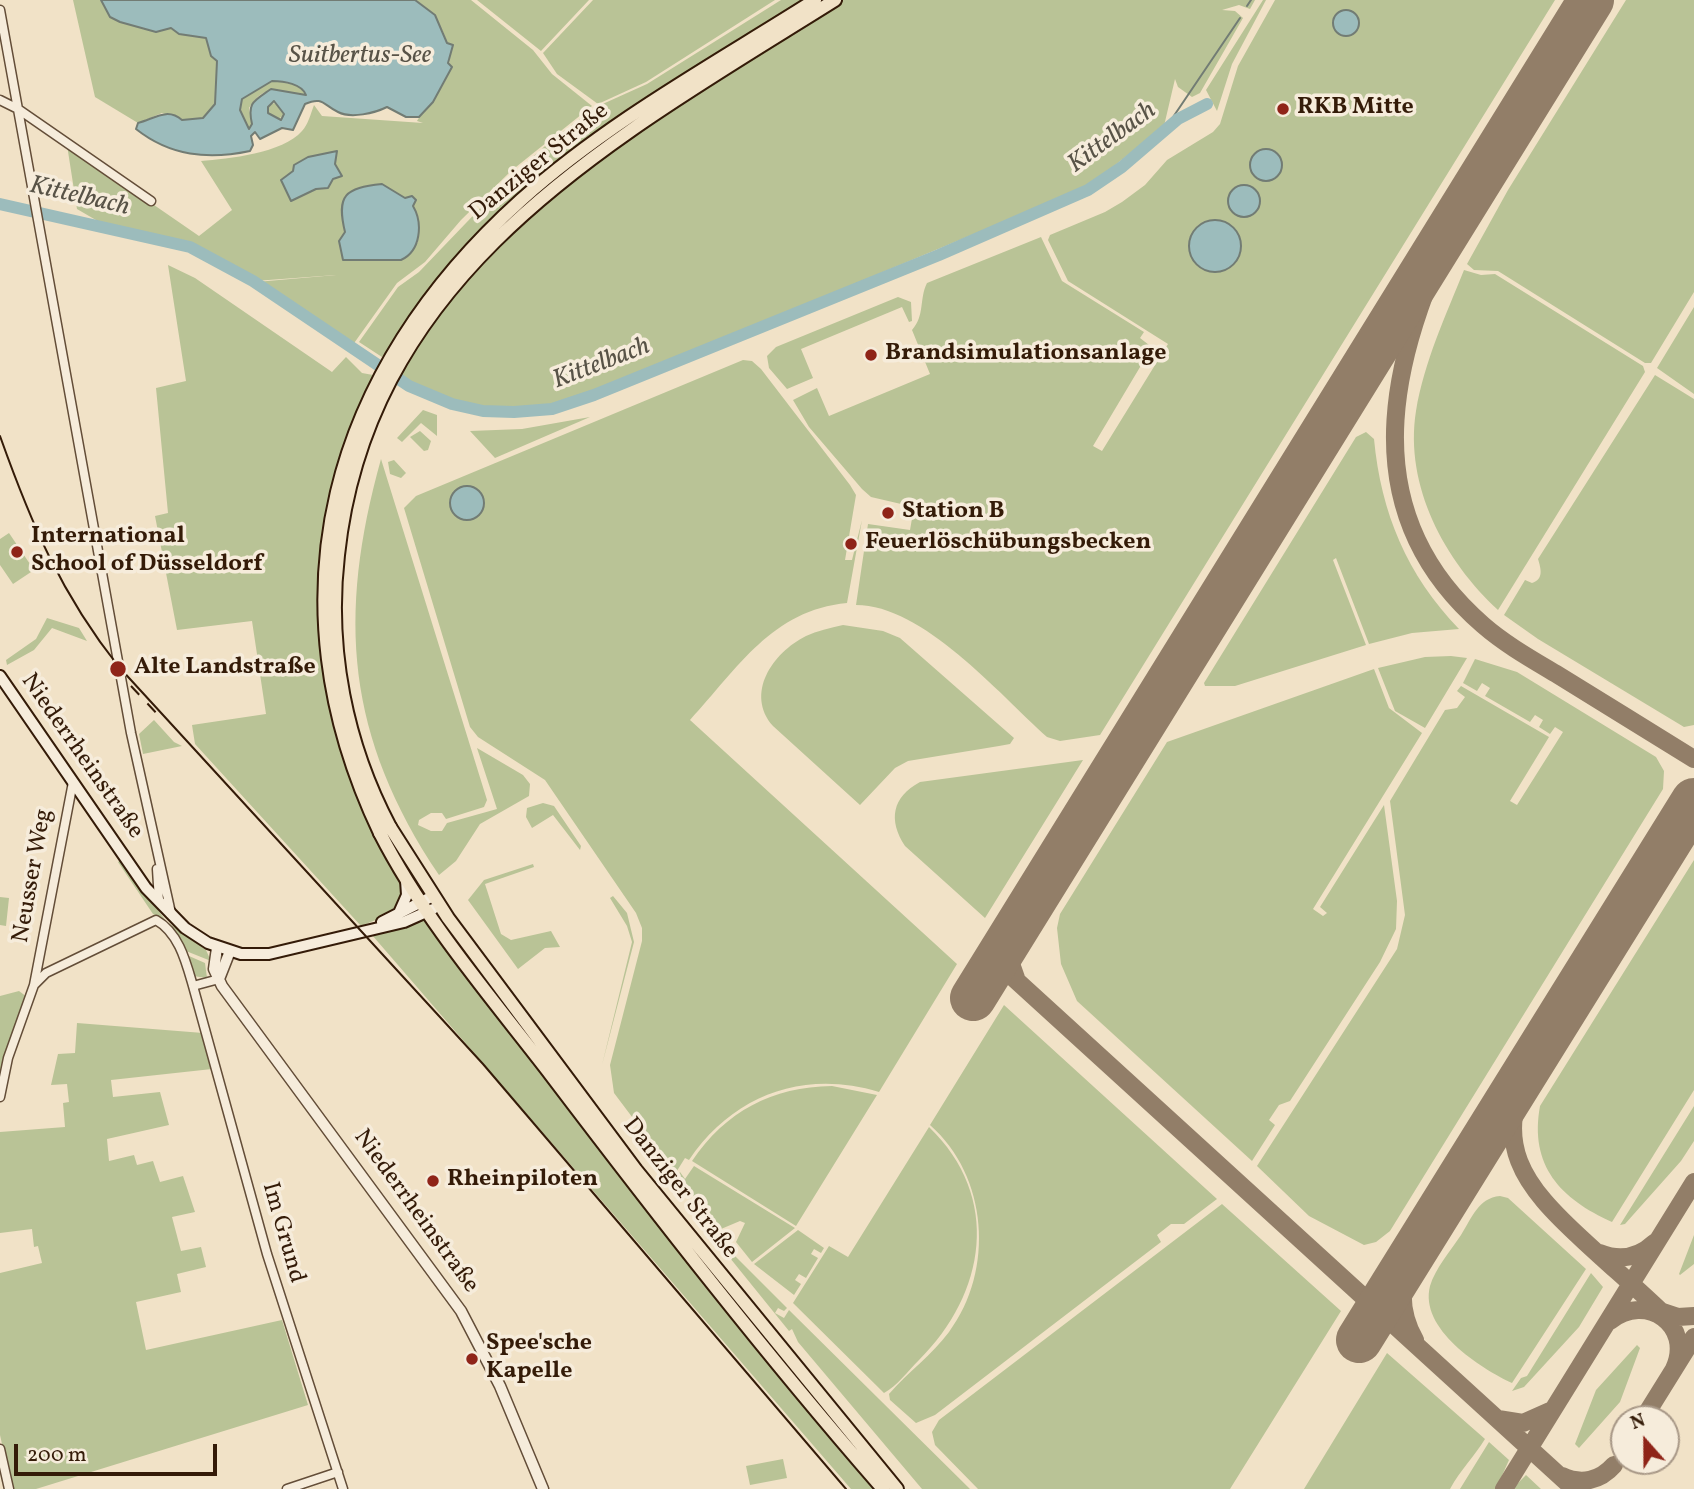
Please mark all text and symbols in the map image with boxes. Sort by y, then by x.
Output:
water label: Suitbertus-See [289,41,431,73]
place label: RKB Mitte [1297,95,1414,123]
water label: Kittelbach [1063,96,1163,182]
street label: Danziger Straße [465,98,615,228]
marker: RKB Mitte [1275,101,1291,117]
water label: Kittelbach [26,171,132,225]
water label: Kittelbach [549,332,655,398]
place label: Brandsimulationsanlage [885,341,1167,369]
marker: Brandsimulationsanlage [863,347,879,363]
place label: Station B [902,499,1005,527]
marker: Station B [880,505,896,521]
place label: International School of Düsseldorf [31,524,263,580]
place label: Feuerlöschübungsbecken [865,530,1151,558]
marker: Feuerlöschübungsbecken [843,536,859,552]
marker: International School of Düsseldorf [9,544,25,560]
place label: Alte Landstraße [134,655,316,683]
marker: Alte Landstraße [108,659,128,679]
street label: Niederrheinstraße [13,669,149,845]
street label: Neusser Weg [8,807,60,945]
street label: Danziger Straße [615,1113,743,1265]
street label: Niederrheinstraße [346,1125,484,1299]
place label: Rheinpiloten [447,1167,598,1195]
marker: Rheinpiloten [425,1173,441,1189]
street label: Im Grund [254,1179,310,1287]
place label: Spee'sche Kapelle [486,1331,592,1387]
marker: Spee'sche Kapelle [464,1351,480,1367]
north arrow [1610,1405,1680,1475]
text: N [1627,1408,1649,1437]
scale bar [18,1430,220,1474]
text: 200 m [27,1441,87,1470]

